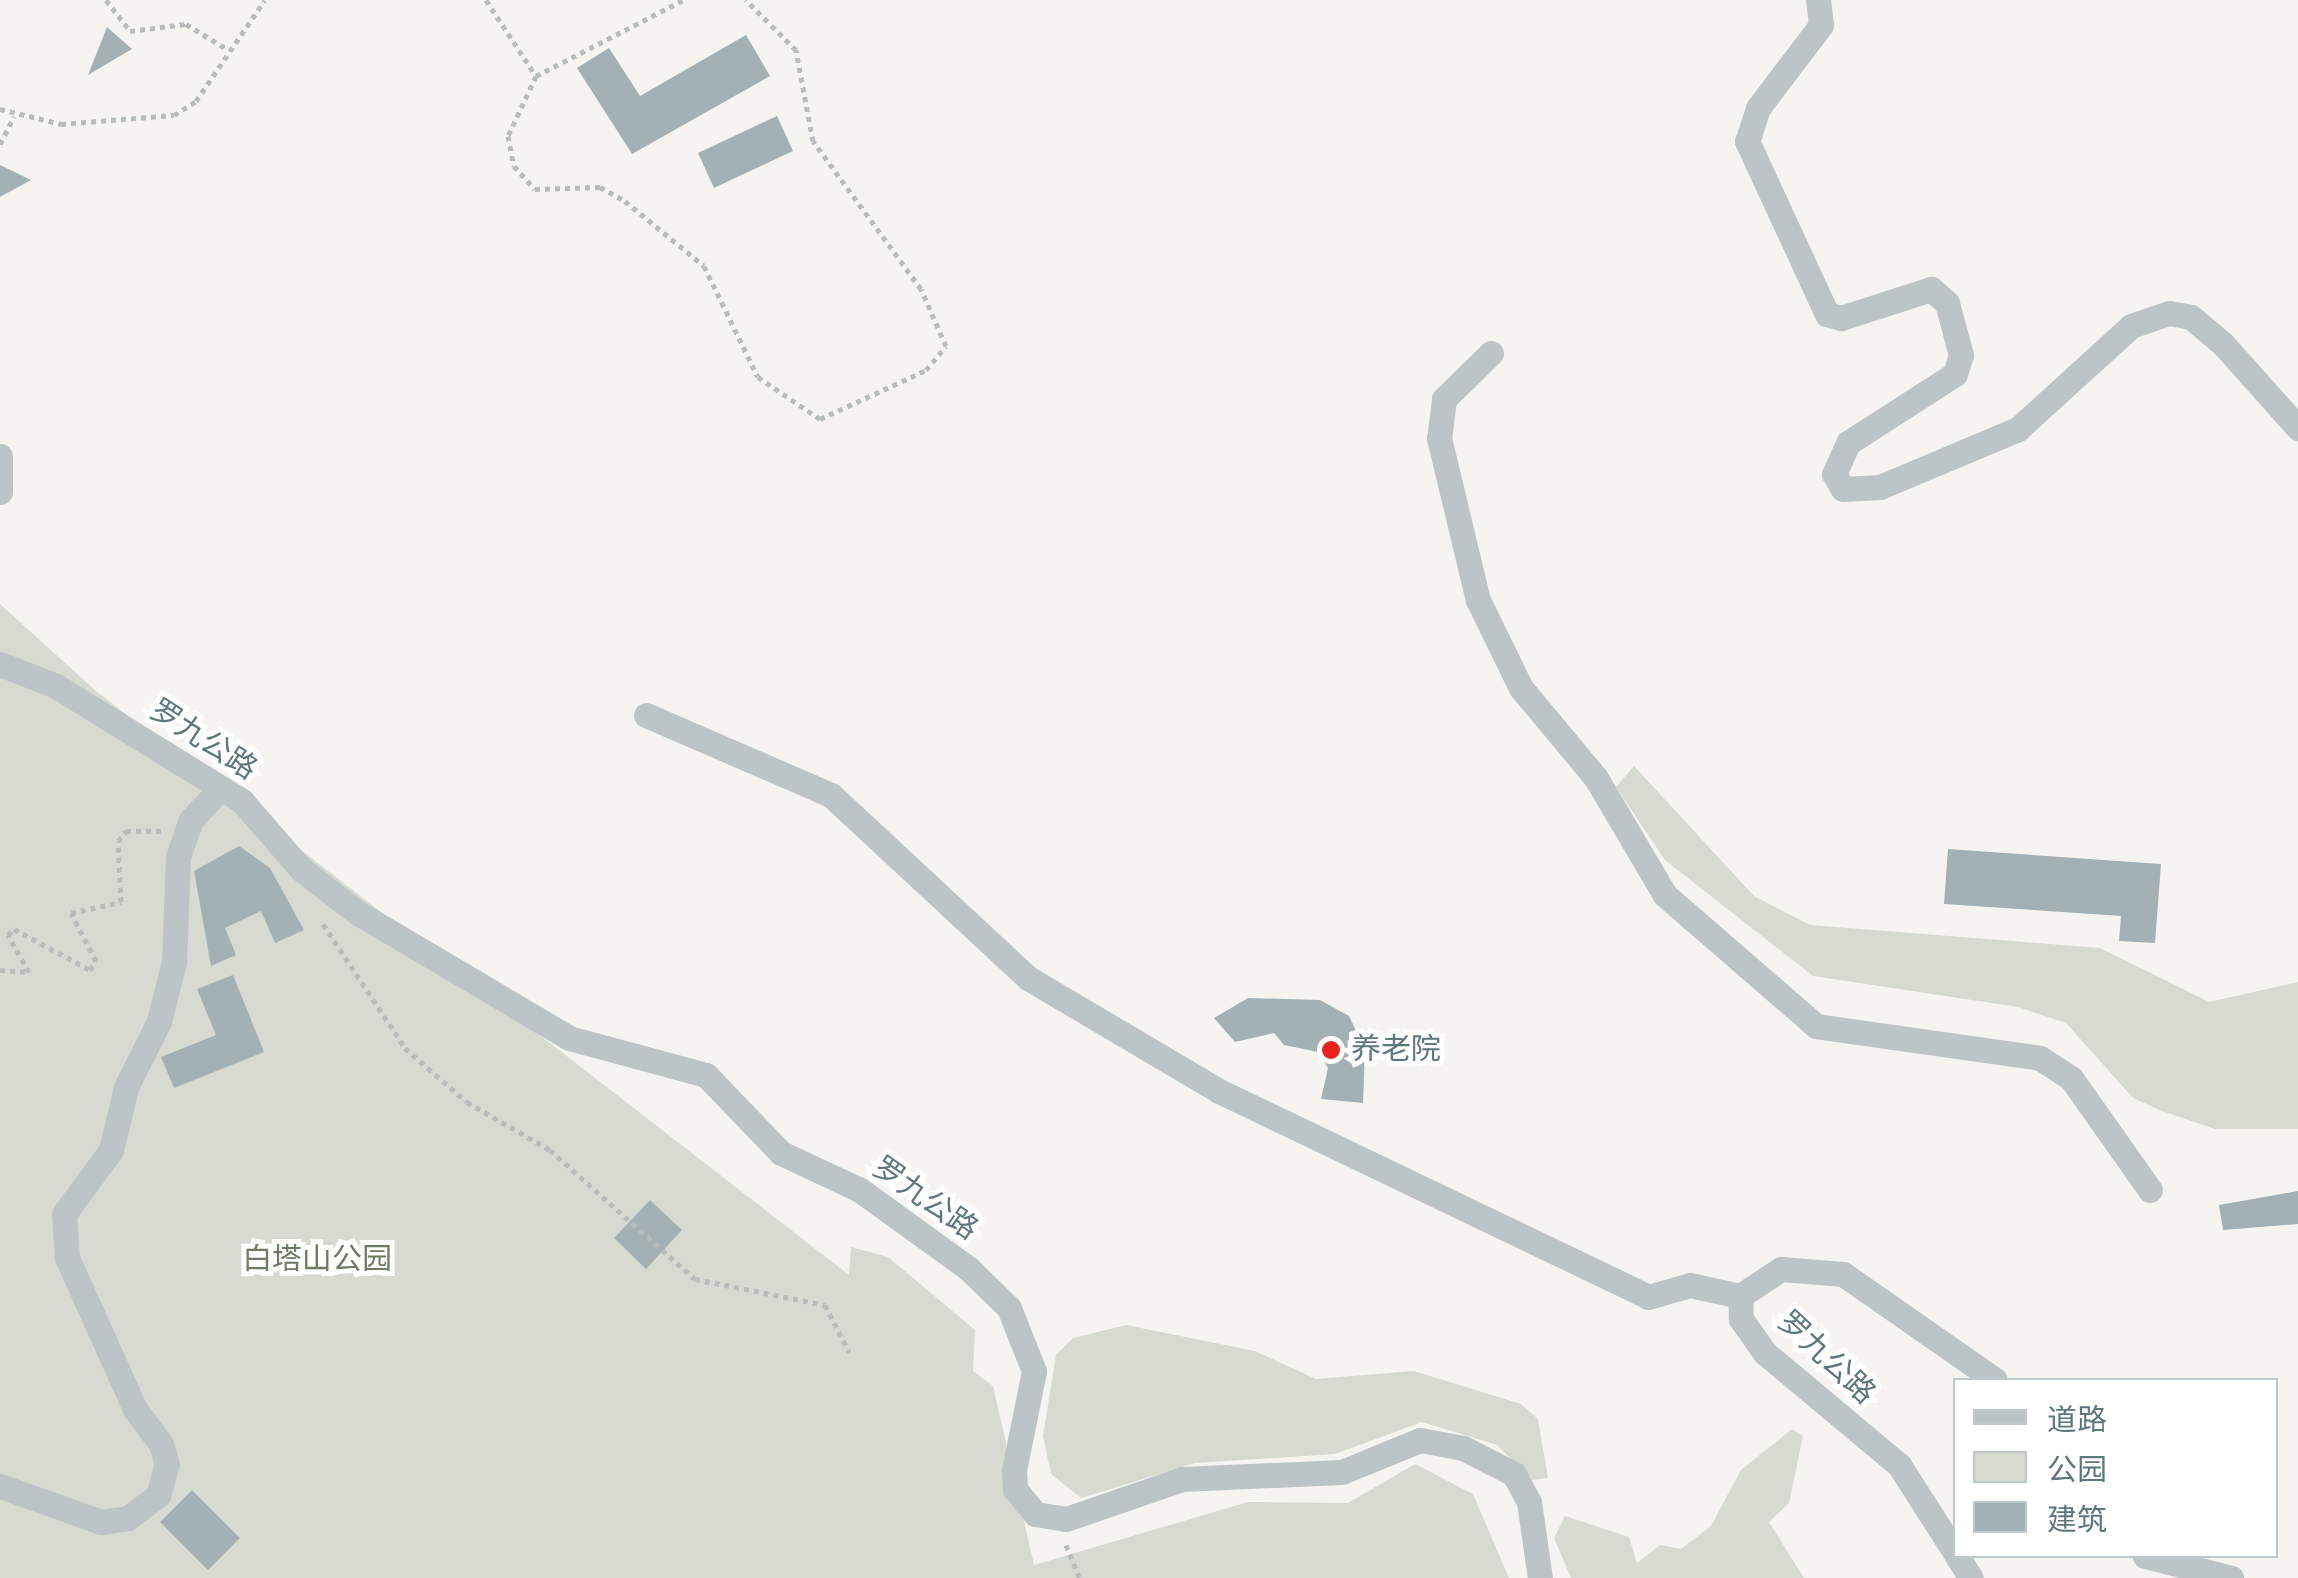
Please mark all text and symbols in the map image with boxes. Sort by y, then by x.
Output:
street label: 罗九公路 [143,692,263,788]
place label: 养老院 [1351,1032,1441,1068]
marker: 养老院 [1320,1039,1342,1061]
street label: 罗九公路 [866,1150,984,1248]
park label: 白塔山公园 [242,1242,392,1278]
street label: 罗九公路 [1770,1304,1882,1412]
legend [1953,1378,2278,1558]
text: 道路 [2047,1406,2107,1436]
text: 公园 [2047,1456,2107,1486]
text: 建筑 [2047,1506,2107,1536]

